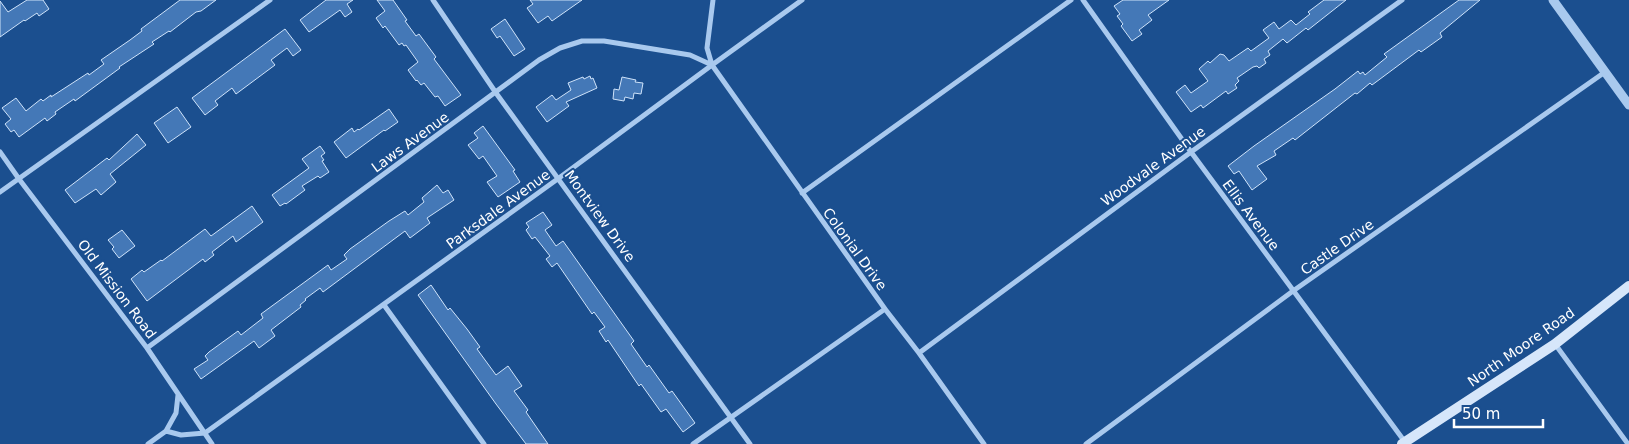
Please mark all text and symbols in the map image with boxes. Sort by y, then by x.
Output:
street label: Laws Avenue [368,109,452,175]
street label: Woodvale Avenue [1098,123,1208,209]
street label: Parksdale Avenue [443,166,553,252]
street label: Montview Drive [561,167,639,265]
street label: Ellis Avenue [1219,177,1283,253]
street label: Colonial Drive [820,205,890,293]
street label: Castle Drive [1297,216,1377,278]
street label: Old Mission Road [75,236,159,342]
street label: North Moore Road [1465,304,1577,390]
scale bar [1454,396,1543,428]
text: 50 m [1462,405,1500,423]

